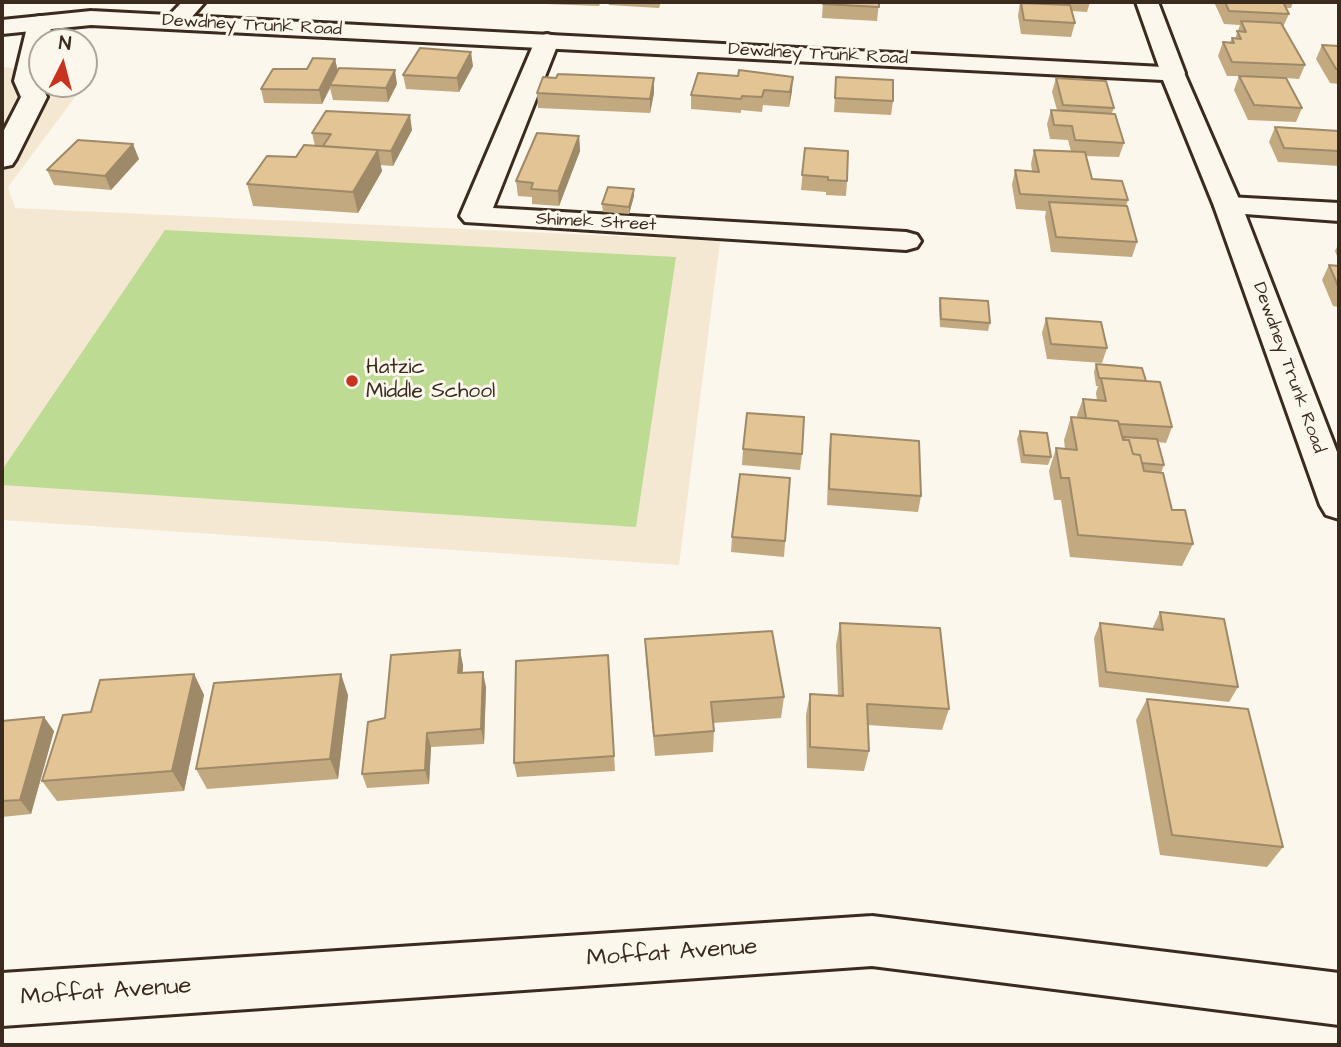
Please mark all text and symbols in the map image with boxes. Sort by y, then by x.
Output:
street label: Dewdney Trunk Road [162,11,342,41]
north arrow [28,28,98,98]
text: N [58,30,72,58]
street label: Dewdney Trunk Road [728,40,908,70]
street label: Shimek Street [535,209,657,237]
street label: Dewdney Trunk Road [1247,280,1329,456]
place label: Hatzic Middle School [366,356,495,406]
marker: Hatzic Middle School [344,373,360,389]
street label: Moffat Avenue [586,934,758,974]
street label: Moffat Avenue [20,973,192,1013]

